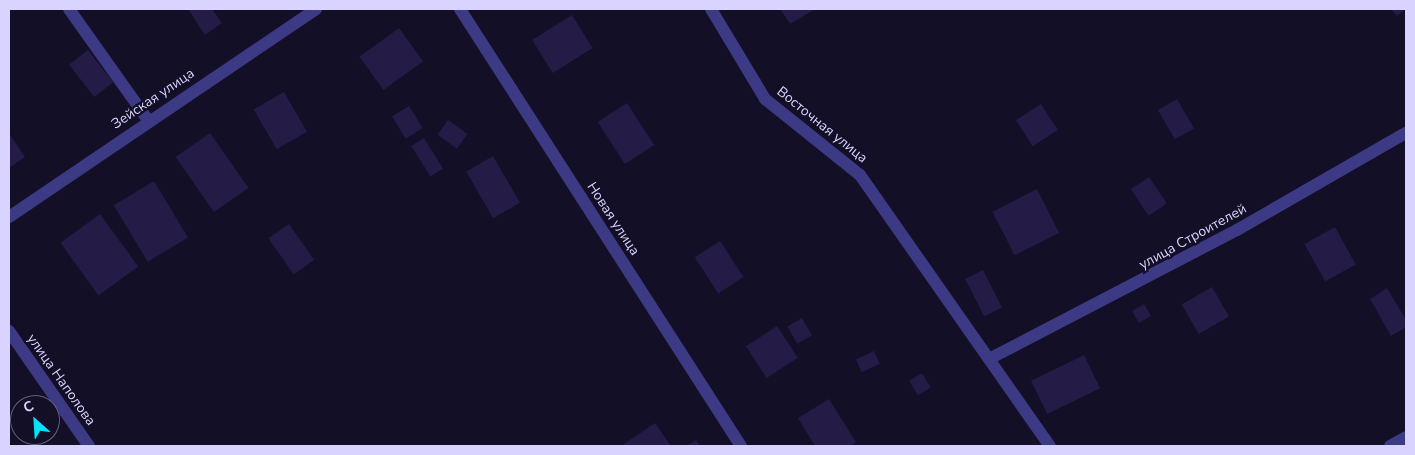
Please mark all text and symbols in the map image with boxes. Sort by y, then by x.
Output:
street label: Зейская улица [108,65,198,133]
street label: Восточная улица [773,83,871,167]
street label: Новая улица [583,179,643,259]
street label: улица Строителей [1136,201,1250,273]
street label: улица Наполова [23,331,99,429]
north arrow [10,395,60,445]
text: С [20,396,37,418]

